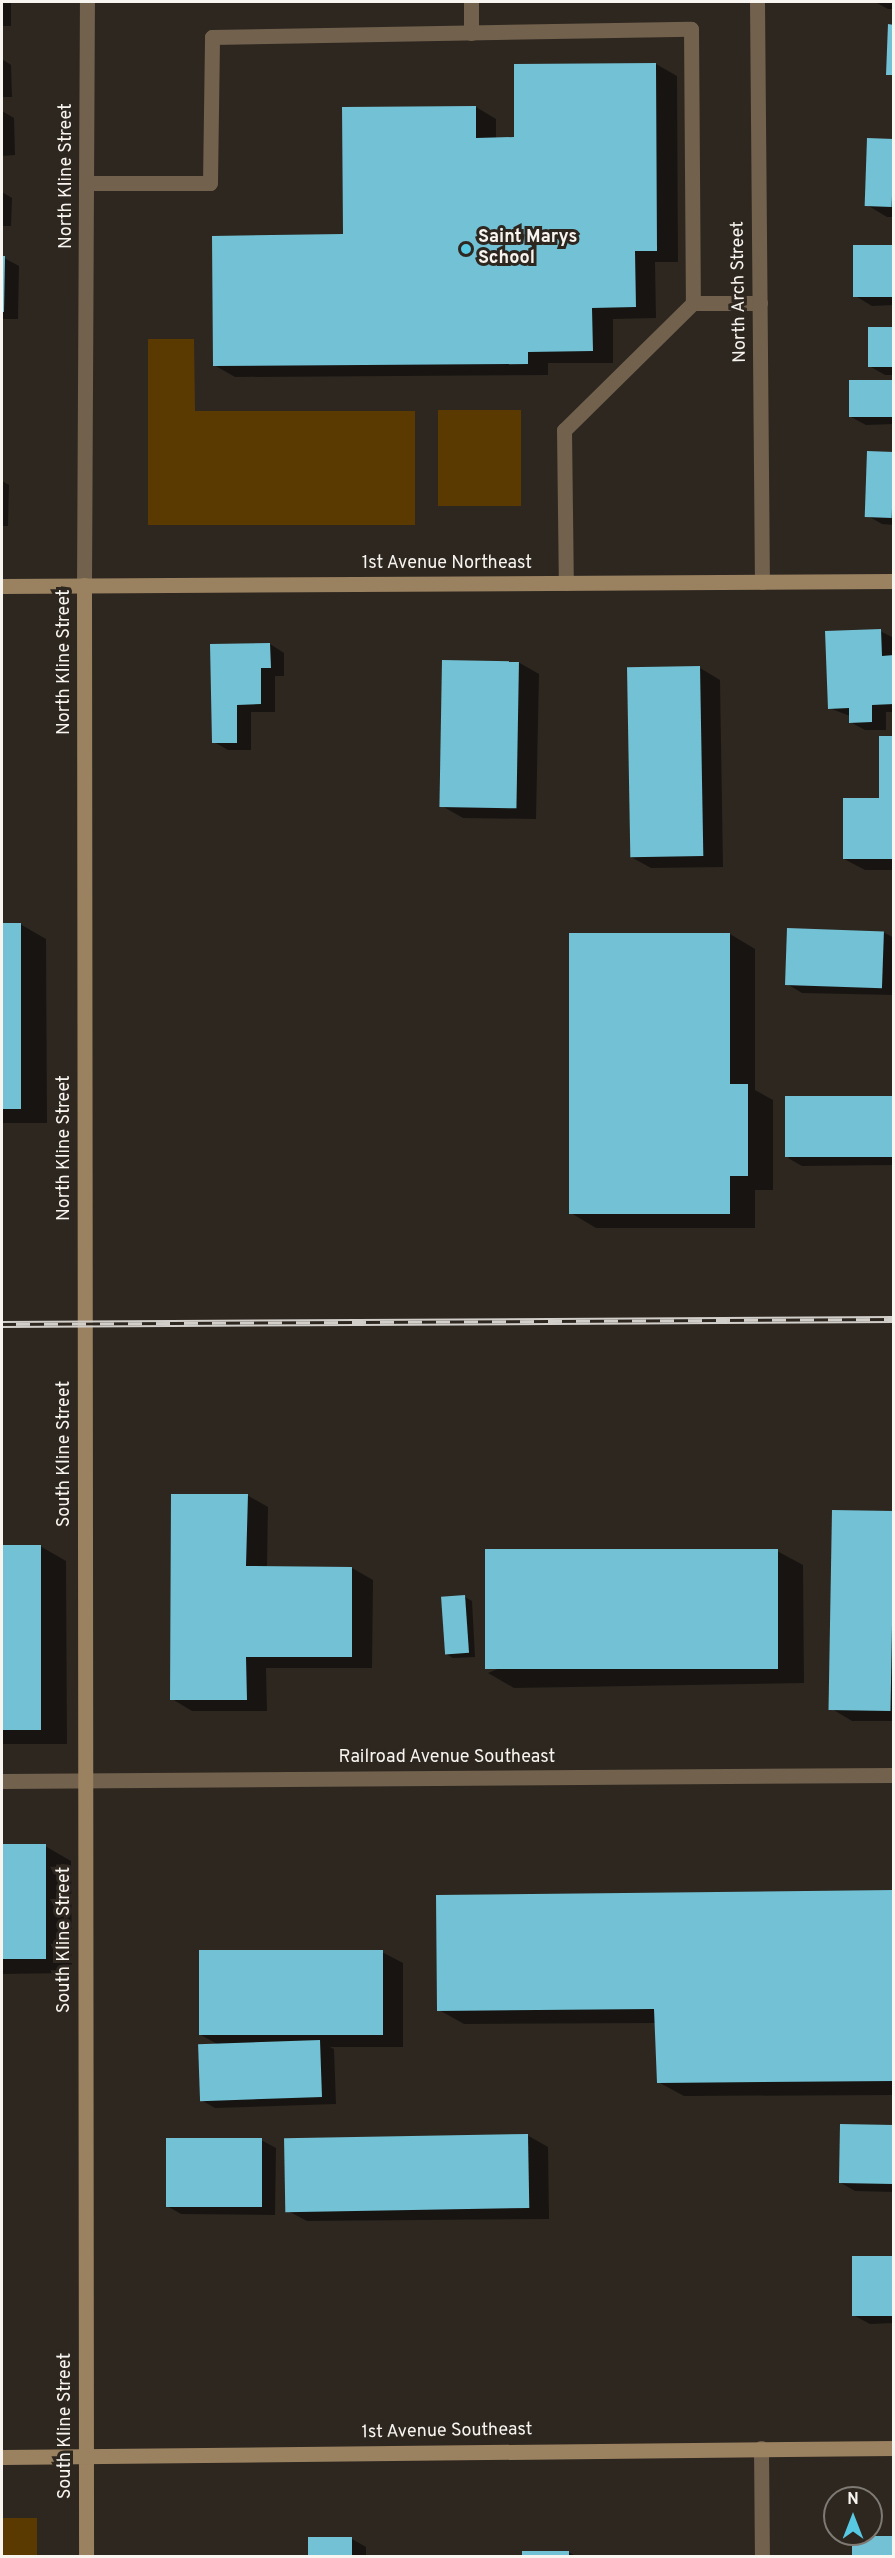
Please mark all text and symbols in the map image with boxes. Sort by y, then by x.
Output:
street label: North Kline Street [56,103,78,249]
street label: North Arch Street [728,221,752,363]
place label: Saint Marys School [478,228,577,270]
marker: Saint Marys School [459,242,473,256]
street label: 1st Avenue Northeast [361,553,533,575]
street label: North Kline Street [54,589,76,735]
street label: North Kline Street [54,1075,76,1221]
street label: South Kline Street [54,1381,76,1527]
street label: Railroad Avenue Southeast [338,1747,556,1769]
street label: South Kline Street [54,1867,76,2013]
street label: South Kline Street [55,2353,77,2499]
street label: 1st Avenue Southeast [361,2420,533,2444]
north arrow [823,2486,883,2546]
text: N [847,2490,859,2510]

